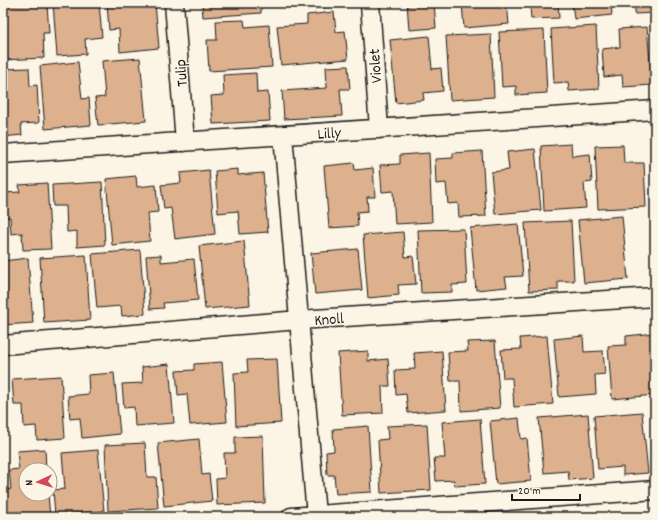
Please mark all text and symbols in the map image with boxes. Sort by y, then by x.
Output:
street label: Violet [364,48,389,84]
street label: Tulip [170,58,195,87]
street label: Lilly [317,122,342,147]
street label: Knoll [314,308,345,333]
north arrow [18,462,58,502]
scale bar [512,476,580,502]
text: N [22,479,38,486]
text: 20 m [518,483,541,500]

